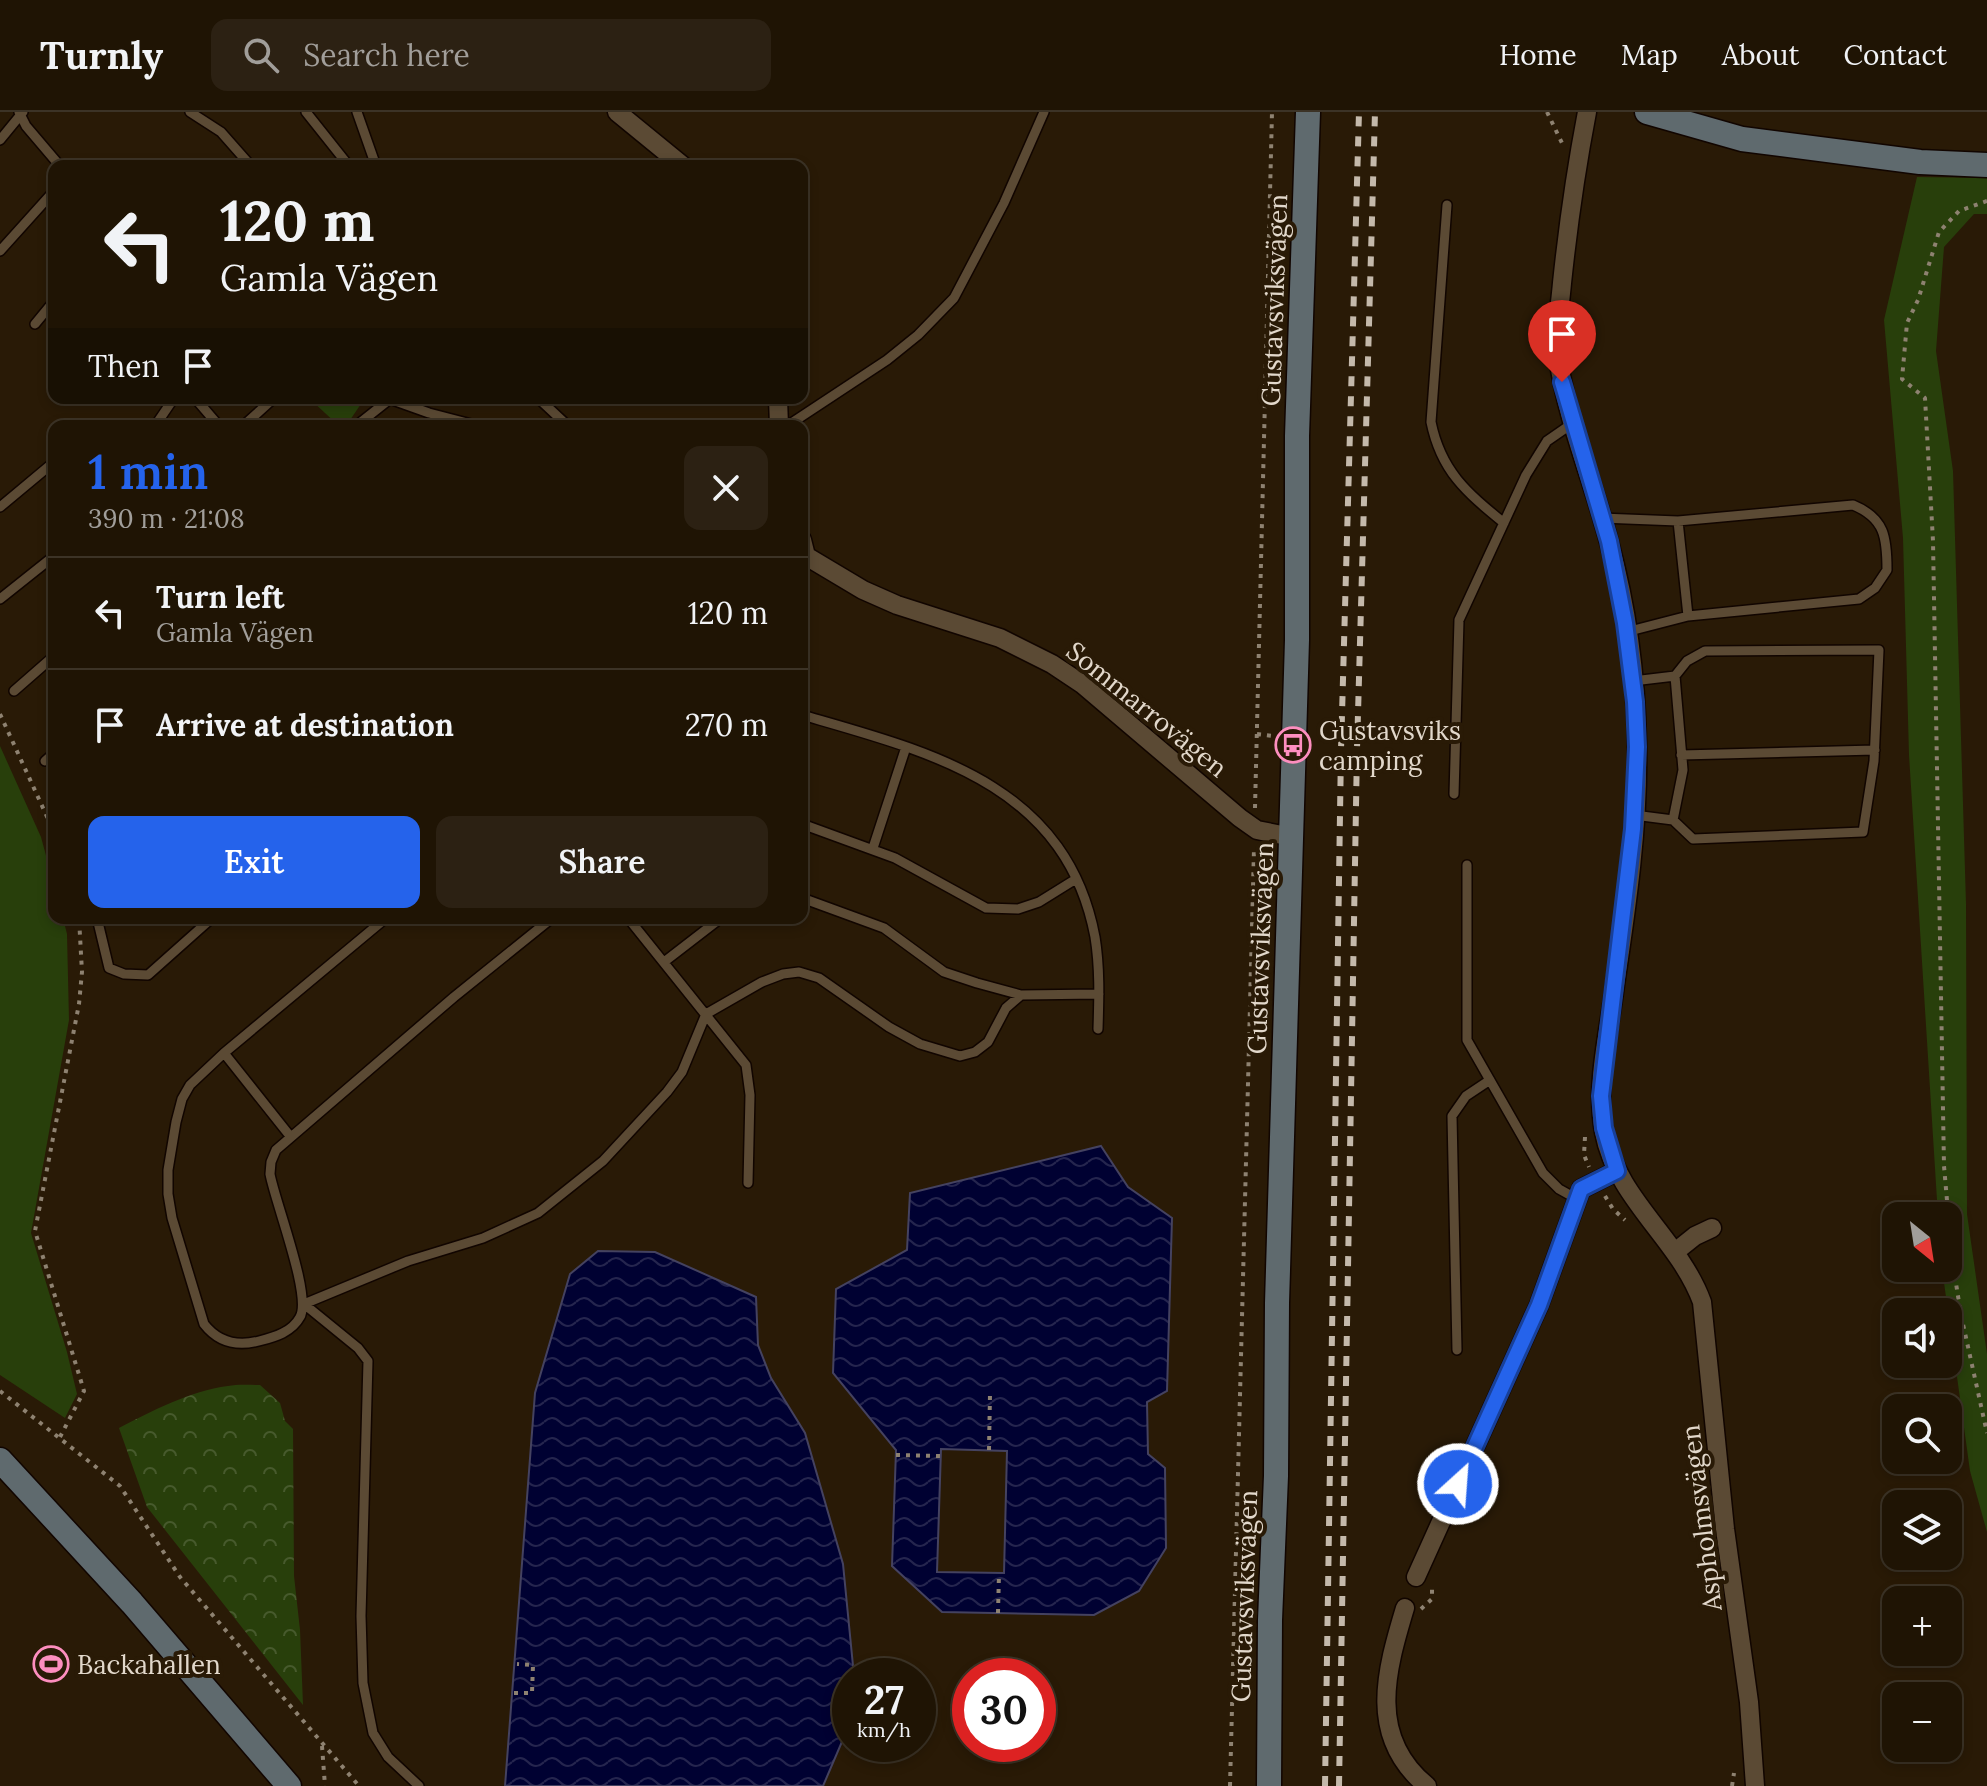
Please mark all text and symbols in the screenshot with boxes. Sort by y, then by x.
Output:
search box [211,19,771,91]
text: Turnly [40,31,163,79]
icon: search [239,33,283,77]
text: Search here [303,36,470,74]
text: Home [1499,37,1577,73]
text: Map [1621,37,1678,73]
text: About [1722,37,1799,73]
text: Contact [1843,37,1947,73]
text: 120 m [220,185,374,256]
icon: left [88,192,192,296]
street label: Gustavsviksvägen [1254,193,1294,407]
text: Gamla Vägen [220,255,438,301]
pin [1528,300,1596,382]
icon: arrive [1540,312,1584,356]
icon: arrive [176,344,220,388]
text: Then [88,347,160,385]
text: 1 min [88,441,208,502]
button: close [684,446,768,530]
text: 390 m · 21:08 [88,502,245,535]
text: Turn left [156,578,284,616]
icon: left [88,591,132,635]
text: 120 m [688,594,768,632]
text: Gamla Vägen [156,616,314,649]
street label: Sommarrovägen [1060,634,1234,784]
icon: arrive [88,703,132,747]
text: Arrive at destination [156,706,454,744]
text: 270 m [685,706,768,744]
place label: Gustavsviks camping [1319,714,1461,777]
bus stop icon: Gustavsviks camping [1274,726,1312,764]
button: Exit [88,816,420,908]
button: Share [436,816,768,908]
street label: Gustavsviksvägen [1240,841,1280,1055]
north arrow [1882,1202,1962,1282]
map controls [1882,1202,1962,1762]
button: sound [1882,1298,1962,1378]
button: search [1882,1394,1962,1474]
street label: Aspholmsvägen [1673,1423,1729,1614]
position arrow [1416,1442,1500,1526]
street label: Gustavsviksvägen [1224,1489,1264,1703]
button: layers [1882,1490,1962,1570]
button: + [1882,1586,1962,1666]
sports icon: Backahallen [32,1645,70,1683]
place label: Backahallen [77,1648,221,1681]
speed limit sign: 30 [952,1658,1056,1762]
text: 27 [864,1674,904,1725]
button: − [1882,1682,1962,1762]
text: km/h [857,1717,911,1742]

